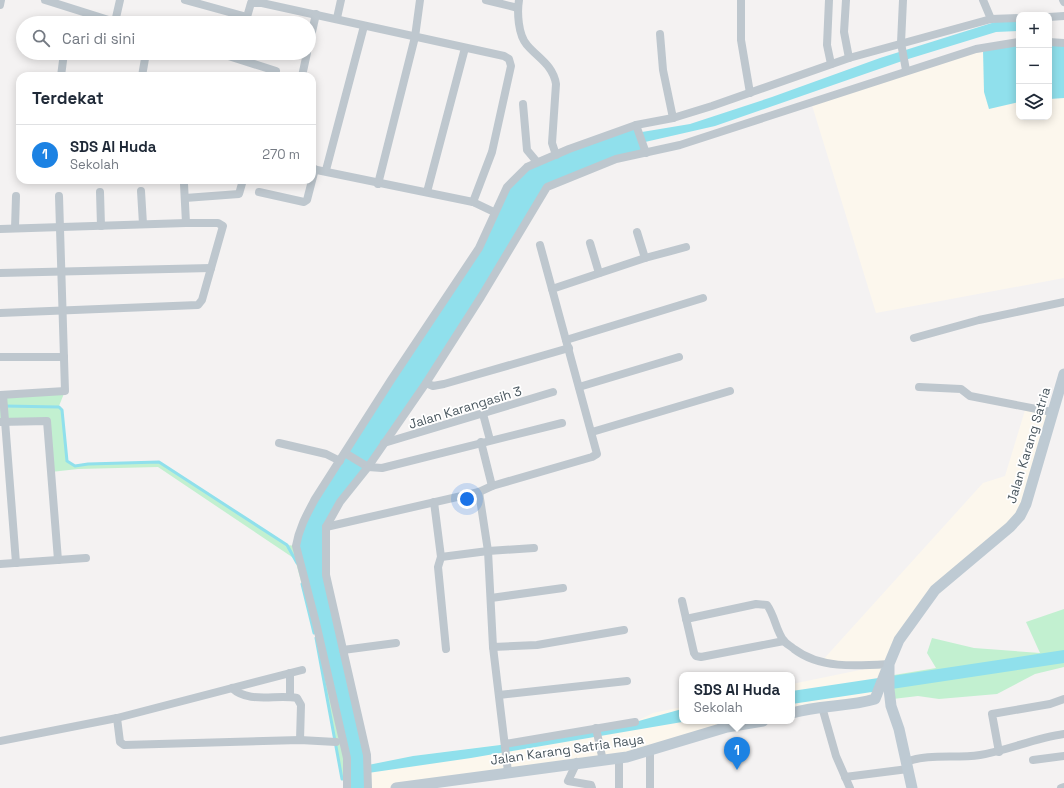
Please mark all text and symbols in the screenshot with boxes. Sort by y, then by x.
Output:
map controls [1016,12,1052,120]
button: + [1016,12,1052,48]
search box [16,16,316,60]
icon: search [30,27,52,49]
text: Cari di sini [62,29,135,48]
button: − [1016,48,1052,84]
button: layers [1016,84,1052,120]
text: Terdekat [32,87,104,109]
text: SDS Al Huda [70,137,156,156]
text: 1 [42,146,48,163]
text: 270 m [262,146,300,163]
text: Sekolah [70,156,119,173]
street label: Jalan Karangasih 3 [407,382,524,433]
street label: Jalan Karang Satria [1003,384,1054,505]
your location [457,489,477,509]
popup [679,672,795,724]
text: SDS Al Huda [694,680,780,699]
text: Sekolah [694,699,743,716]
street label: Jalan Karang Satria Raya [489,730,645,769]
pin: 1 [724,737,750,770]

